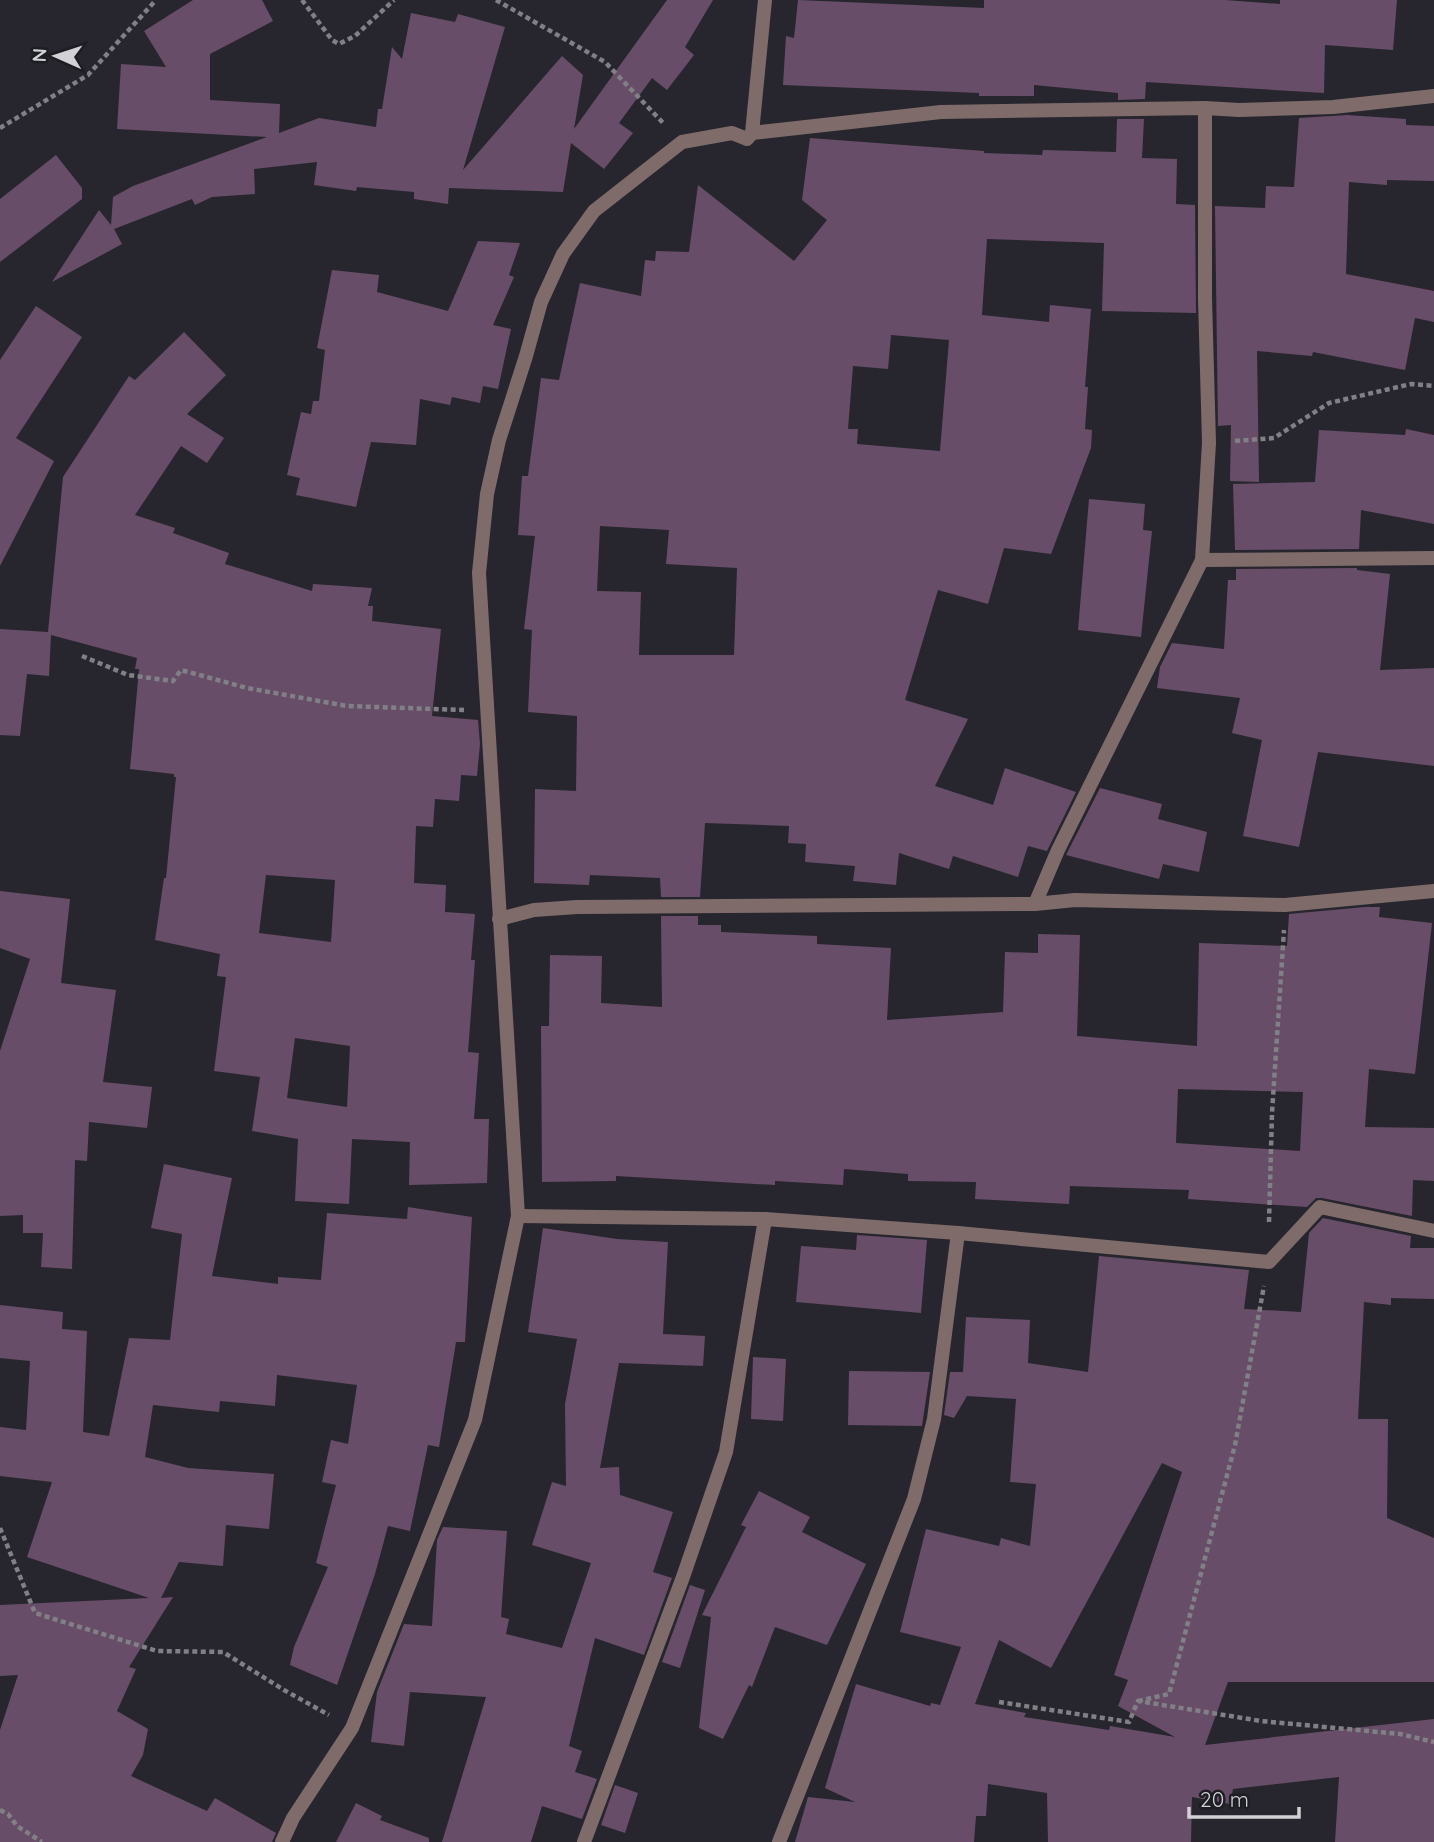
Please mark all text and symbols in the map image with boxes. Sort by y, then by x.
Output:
north arrow [21,21,91,91]
text: N [27,48,51,63]
scale bar [1189,1776,1299,1820]
text: 20 m [1200,1786,1249,1812]

